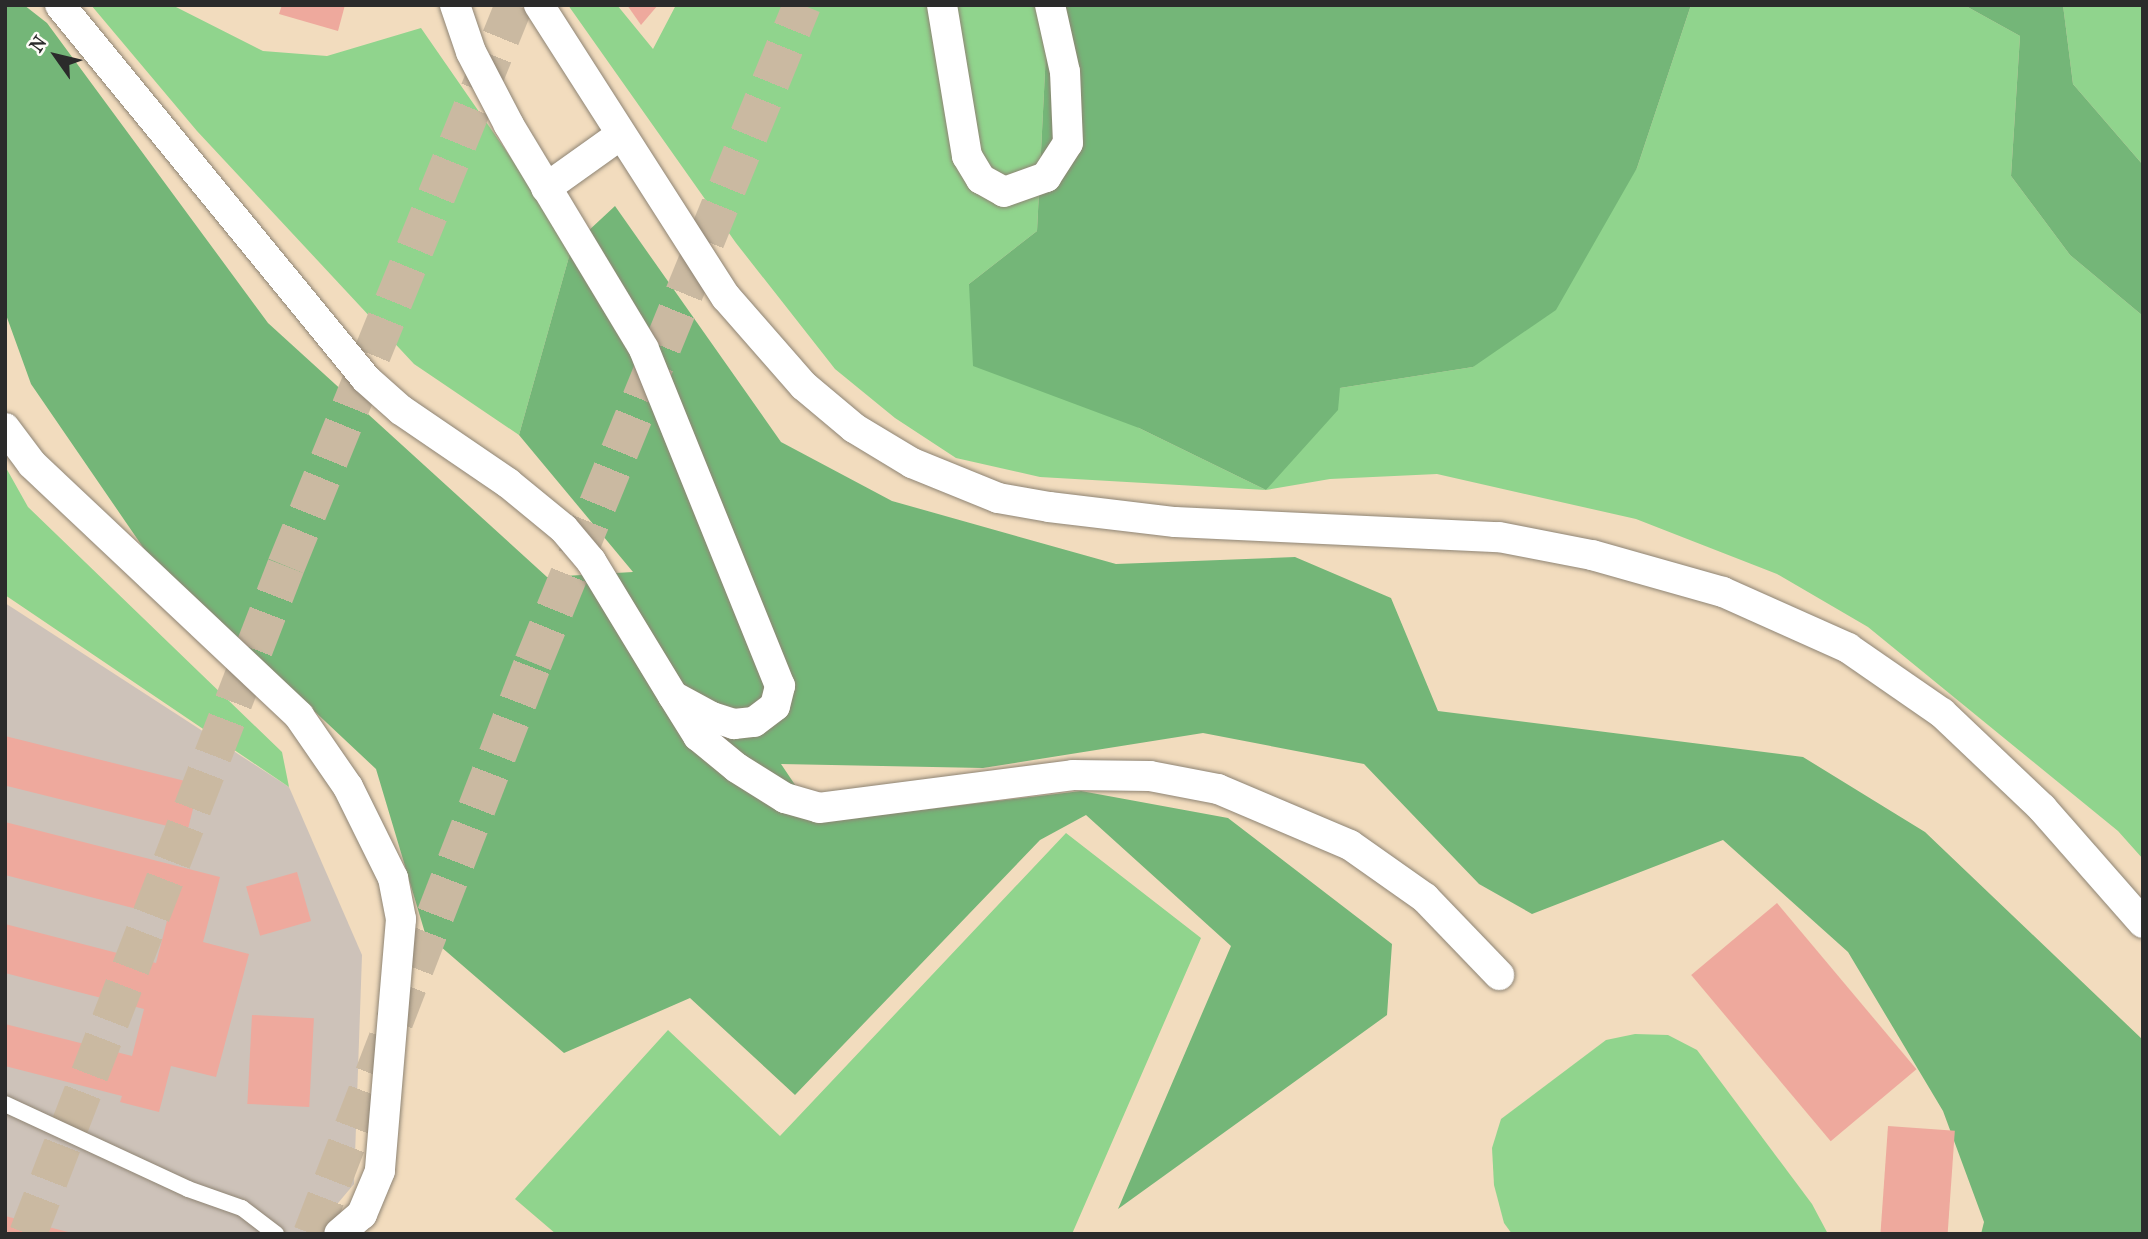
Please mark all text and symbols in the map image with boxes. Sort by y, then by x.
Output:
north arrow [21,21,91,91]
text: N [25,32,52,56]

